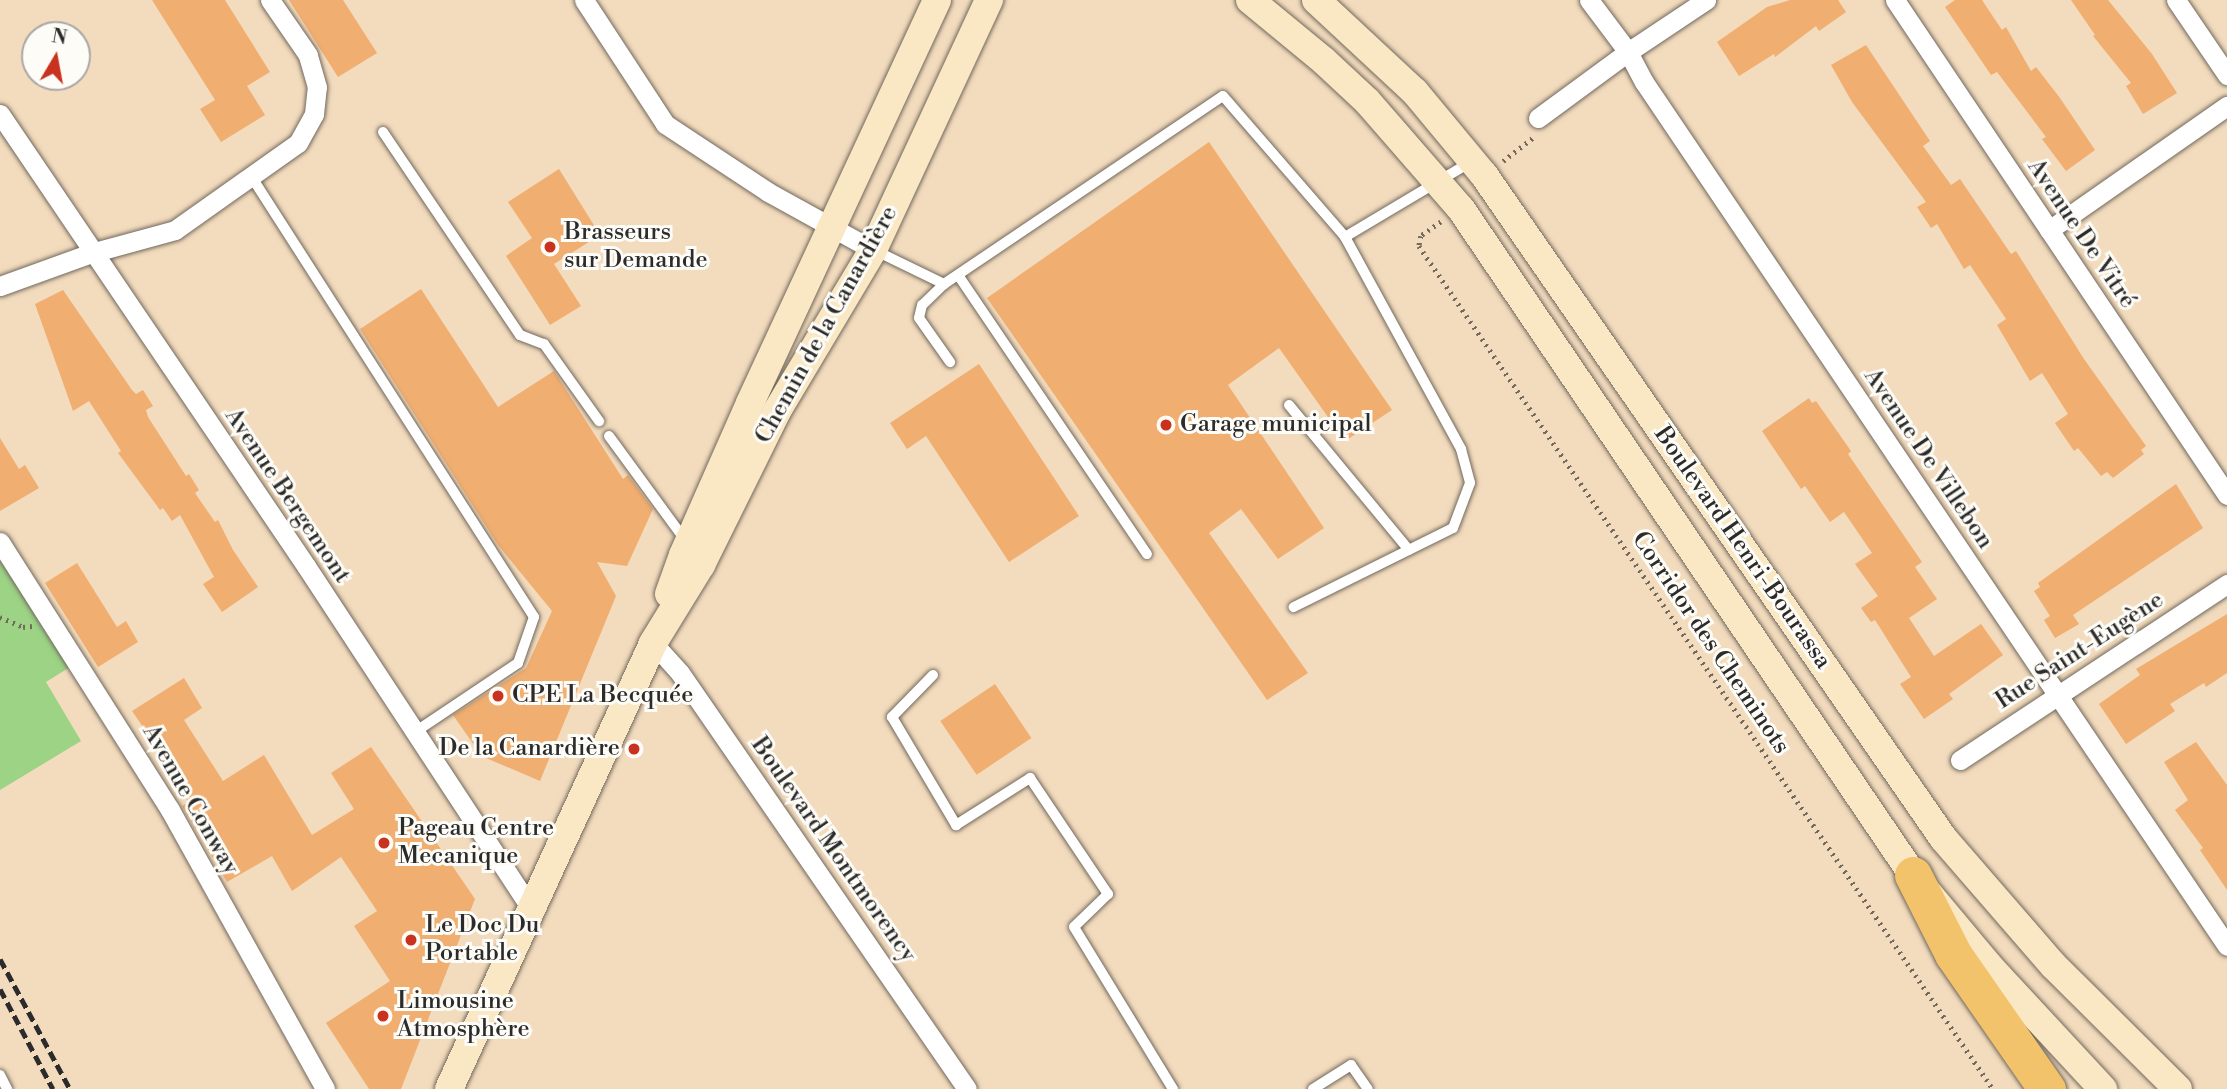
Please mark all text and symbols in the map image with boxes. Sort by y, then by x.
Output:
north arrow [21,21,91,91]
text: N [50,24,69,50]
street label: Avenue De Vitré [2020,154,2142,314]
street label: Chemin de la Canardière [750,201,904,449]
place label: Brasseurs sur Demande [564,219,707,275]
marker: Brasseurs sur Demande [542,239,558,255]
street label: Avenue De Villebon [1857,363,1999,555]
street label: Avenue Bergemont [218,403,356,589]
place label: Garage municipal [1180,411,1372,439]
marker: Garage municipal [1158,417,1174,433]
street label: Boulevard Henri-Bourassa [1647,421,1837,675]
street label: Corridor des Cheminots [1625,526,1795,760]
street label: Rue Saint-Eugène [1991,586,2169,716]
place label: CPE La Becquée [512,682,693,710]
marker: CPE La Becquée [490,688,506,704]
street label: Avenue Conway [135,720,245,880]
street label: Boulevard Montmorency [744,732,922,968]
place label: De la Canardière [439,735,620,763]
marker: De la Canardière [626,741,642,757]
place label: Pageau Centre Mecanique [398,815,554,871]
marker: Pageau Centre Mecanique [376,835,392,851]
place label: Le Doc Du Portable [425,912,539,968]
marker: Le Doc Du Portable [403,932,419,948]
place label: Limousine Atmosphère [397,988,530,1044]
marker: Limousine Atmosphère [375,1008,391,1024]

